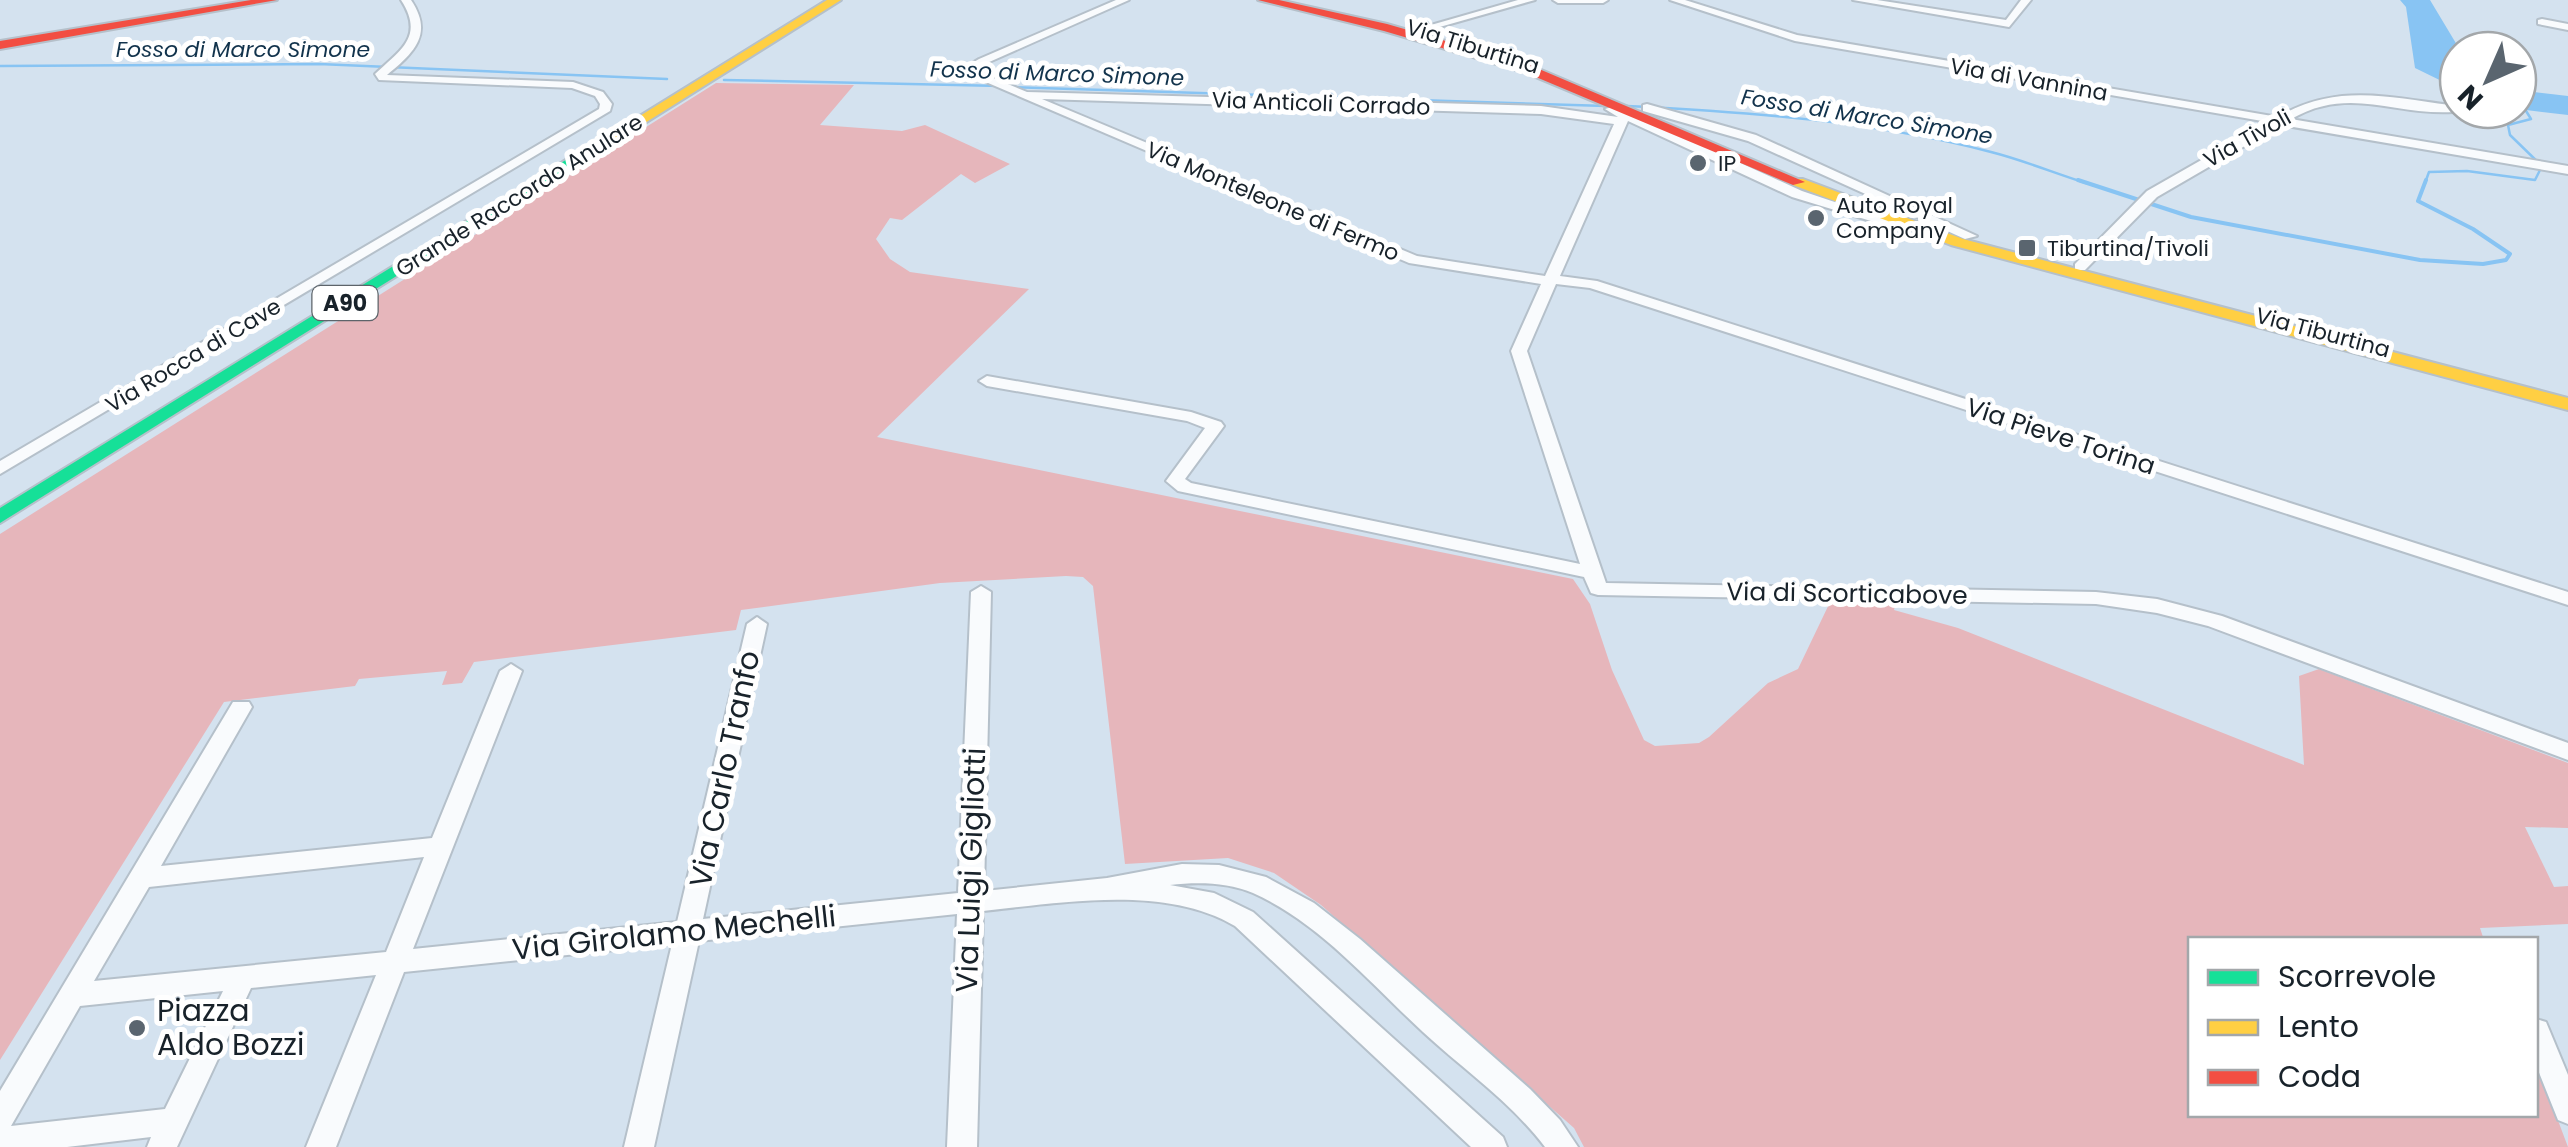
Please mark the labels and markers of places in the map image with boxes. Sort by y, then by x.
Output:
place label: IP [1718,148,1736,179]
marker: IP [1687,152,1709,174]
place label: Auto Royal Company [1836,190,1953,246]
marker: Auto Royal Company [1805,207,1827,229]
place label: Tiburtina/Tivoli [2047,233,2209,264]
marker: Tiburtina/Tivoli [2016,237,2038,259]
place label: Piazza Aldo Bozzi [157,989,304,1066]
marker: Piazza Aldo Bozzi [126,1017,148,1039]

